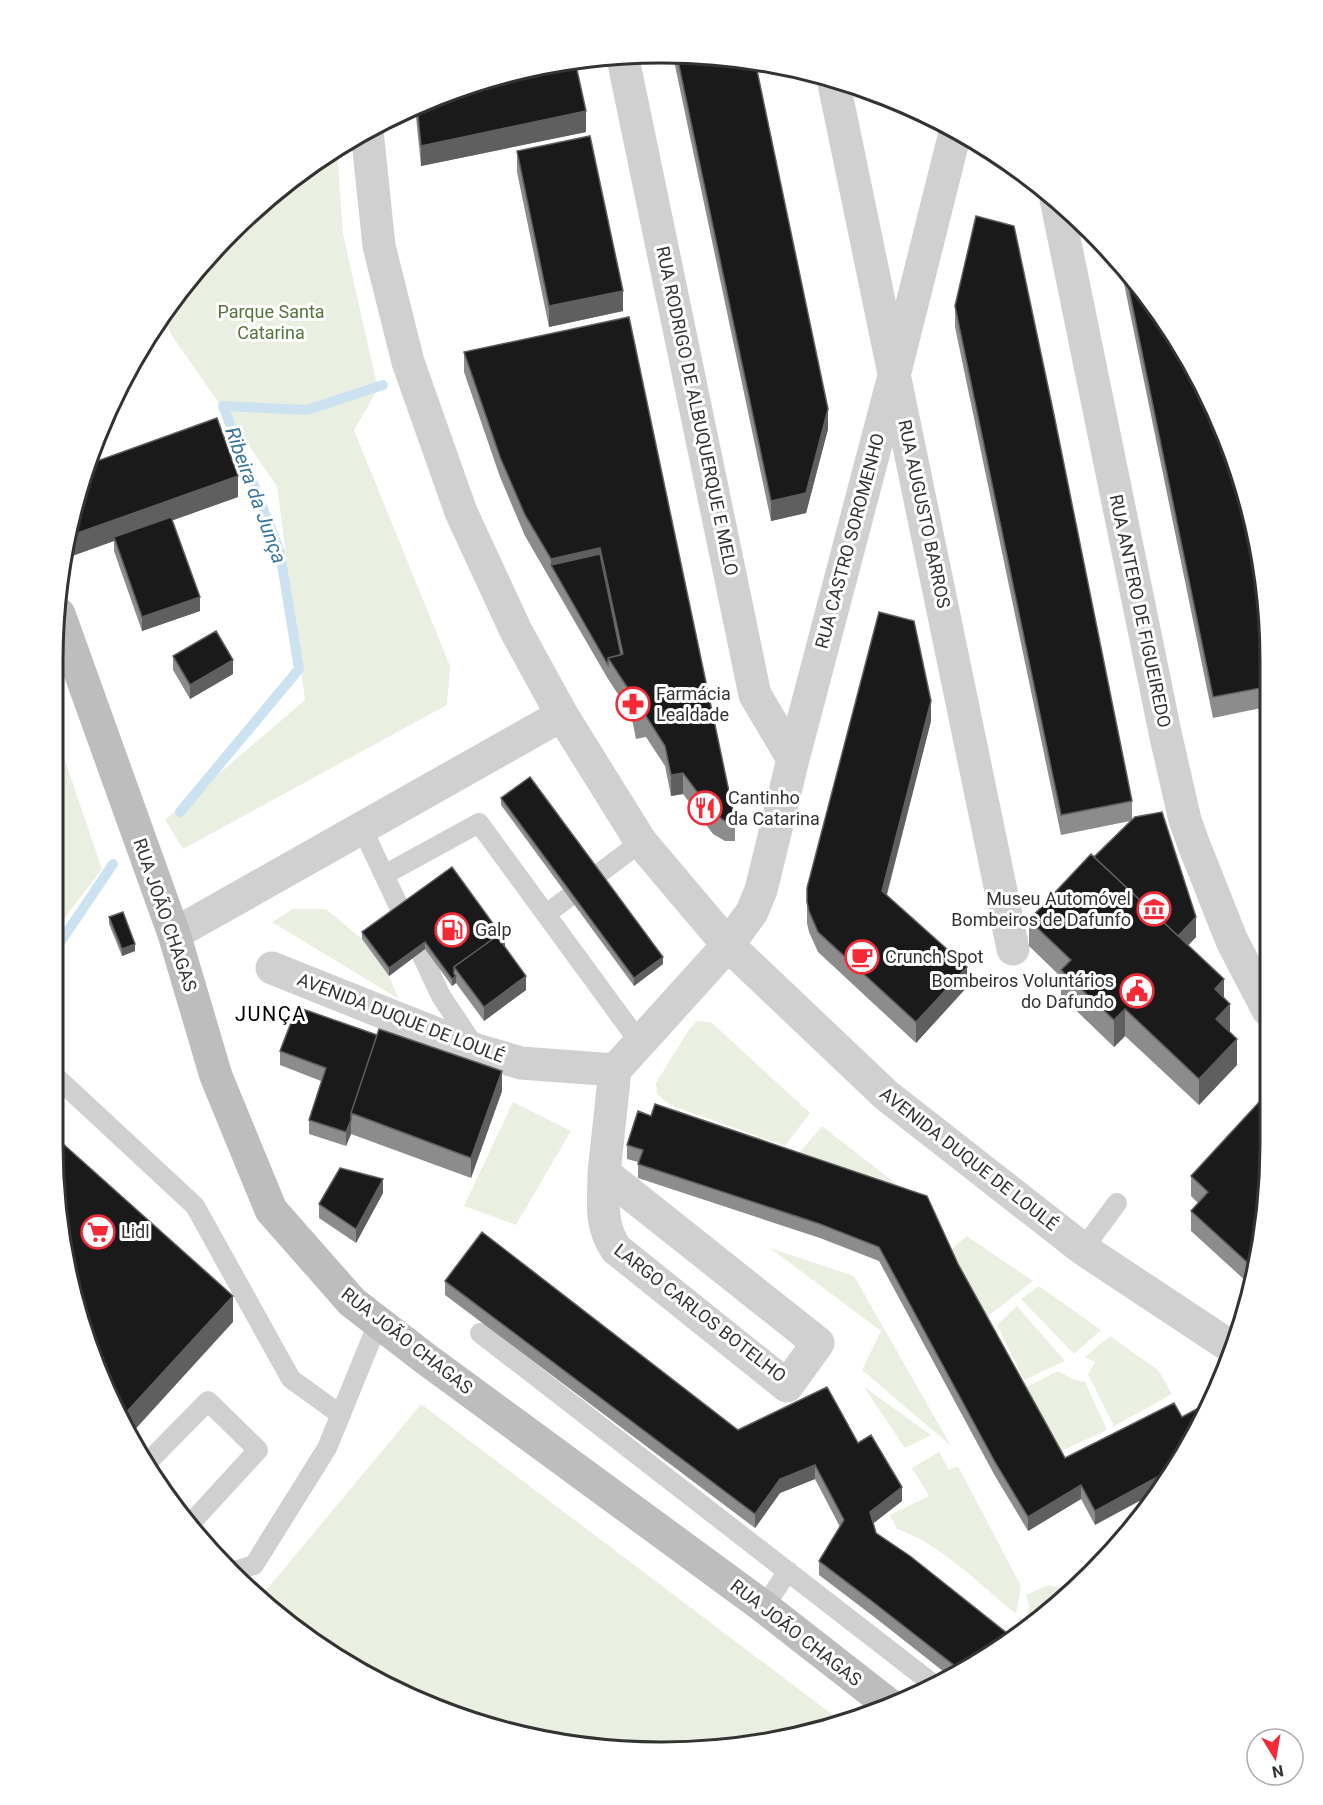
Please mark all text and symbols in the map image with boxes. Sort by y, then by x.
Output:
street label: RUA RODRIGO DE ALBUQUERQUE E MELO [652,244,743,578]
park label: Parque Santa Catarina [217,301,325,343]
street label: RUA AUGUSTO BARROS [894,418,955,610]
water label: Ribeira da Junça [220,423,292,567]
street label: RUA CASTRO SOROMENHO [811,431,888,651]
street label: RUA ANTERO DE FIGUEIREDO [1105,492,1175,729]
place label: Farmácia Lealdade [656,683,731,725]
pharmacy icon: Farmácia Lealdade [615,686,651,722]
place label: Cantinho da Catarina [728,787,820,829]
restaurant icon: Cantinho da Catarina [687,790,723,826]
street label: RUA JOÃO CHAGAS [129,836,202,994]
place label: Museu Automóvel Bombeiros de Dafunfo [951,888,1131,930]
museum icon: Museu Automóvel Bombeiros de Dafunfo [1136,891,1172,927]
fuel station icon: Galp [434,912,470,948]
place label: Galp [475,919,512,940]
cafe icon: Crunch Spot [844,939,880,975]
place label: Crunch Spot [885,946,984,967]
street label: AVENIDA DUQUE DE LOULÉ [295,968,508,1067]
place label: Bombeiros Voluntários do Dafundo [931,970,1114,1012]
public building icon: Bombeiros Voluntários do Dafundo [1119,973,1155,1009]
district label: JUNÇA [235,1002,307,1026]
street label: AVENIDA DUQUE DE LOULÉ [876,1083,1062,1235]
supermarket icon: Lidl [80,1214,116,1250]
place label: Lidl [121,1221,150,1242]
street label: LARGO CARLOS BOTELHO [610,1239,790,1386]
street label: RUA JOÃO CHAGAS [338,1283,477,1398]
street label: RUA JOÃO CHAGAS [727,1575,866,1690]
north arrow [1245,1727,1305,1787]
text: N [1270,1761,1285,1782]

